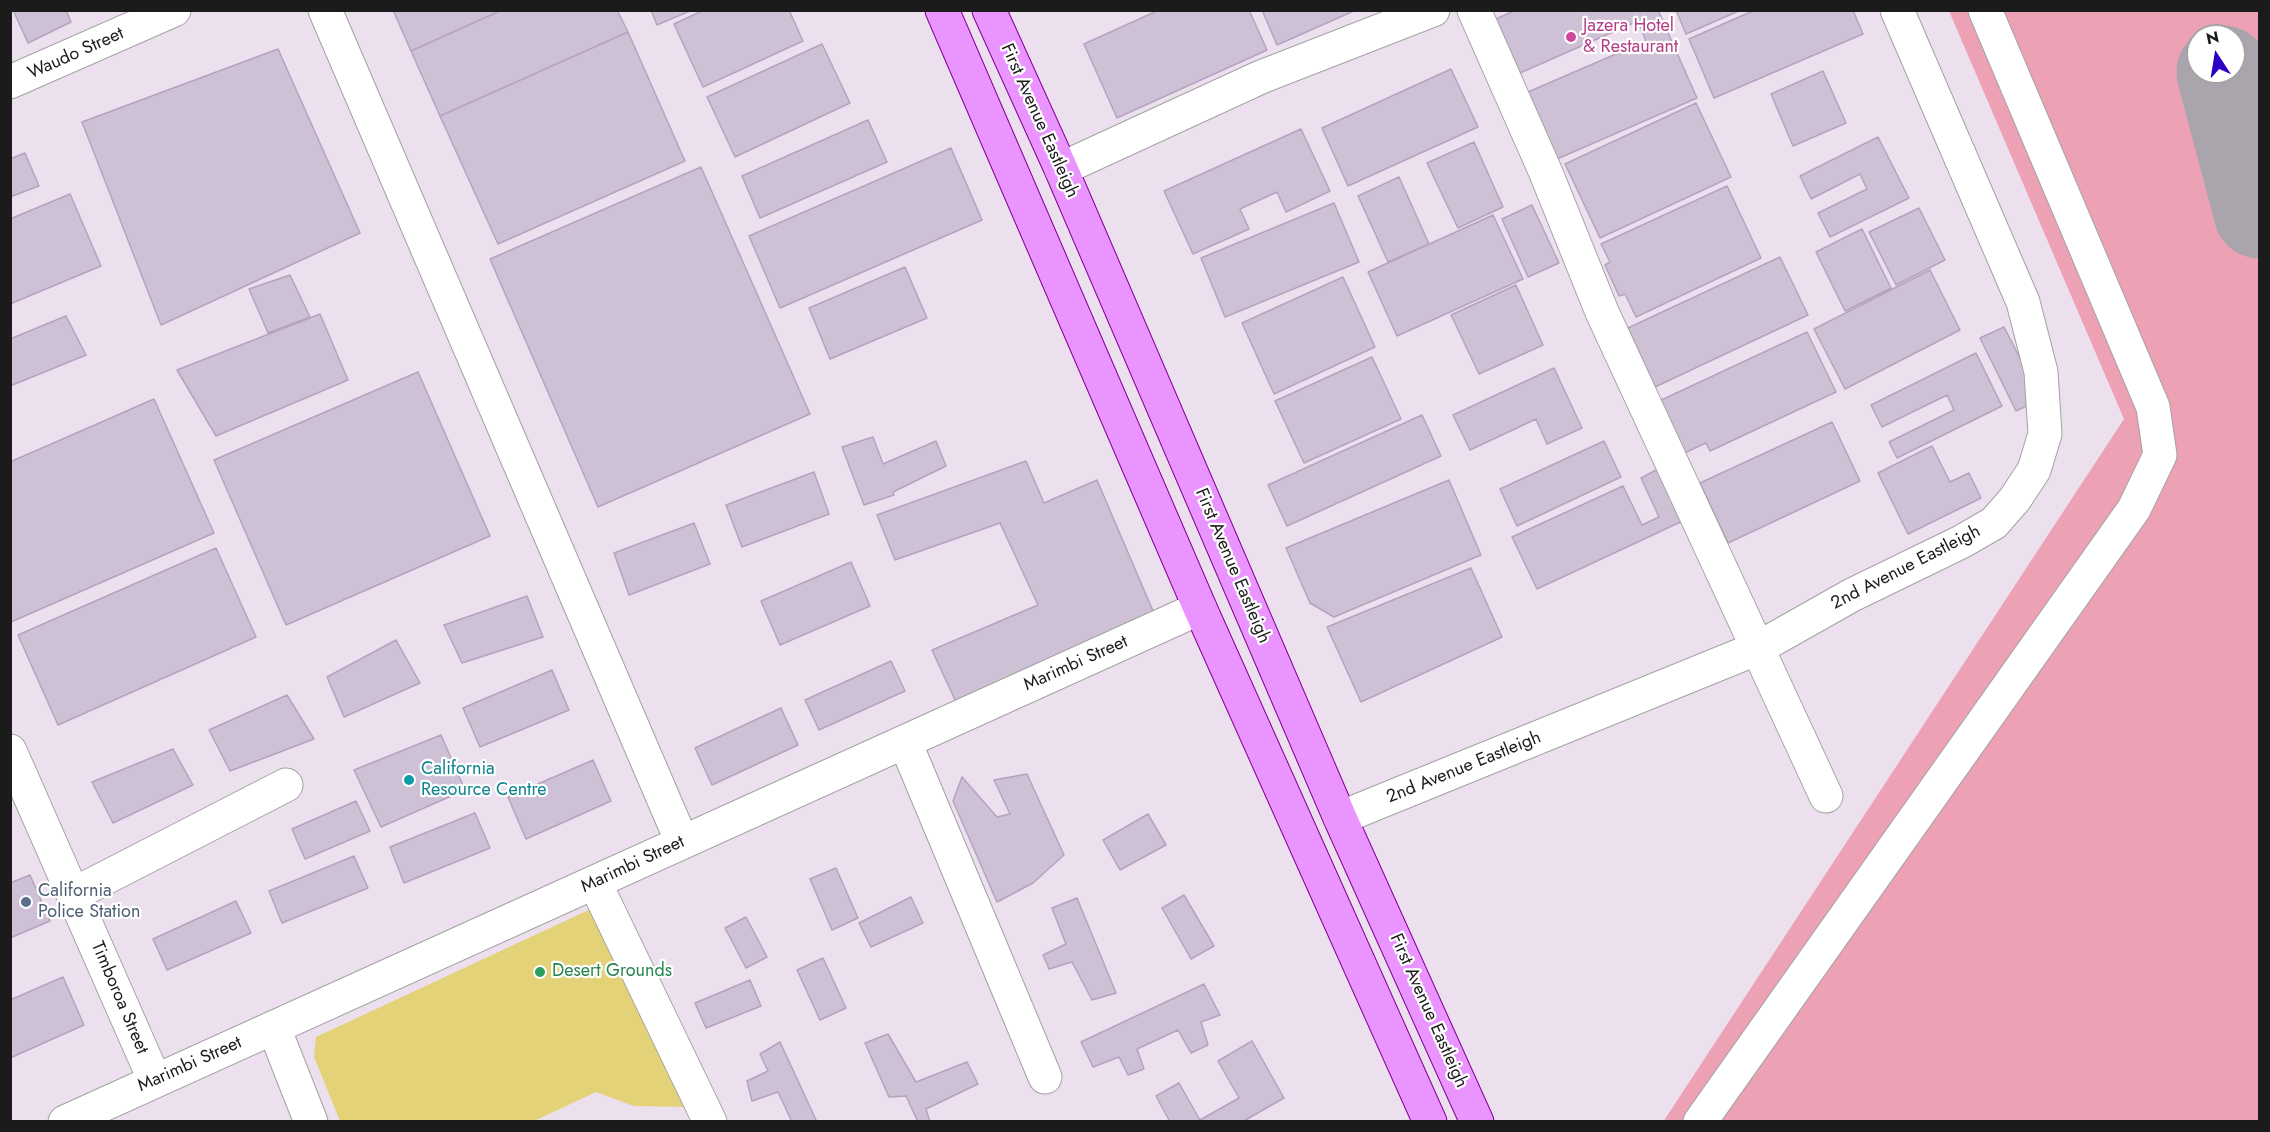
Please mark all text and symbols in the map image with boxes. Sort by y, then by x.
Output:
place label: Jazera Hotel & Restaurant [1583,16,1678,58]
street label: Waudo Street [25,23,127,85]
north arrow [2186,24,2246,84]
text: N [2204,25,2221,50]
marker: Jazera Hotel & Restaurant [1564,30,1578,44]
street label: First Avenue Eastleigh [995,41,1083,201]
street label: First Avenue Eastleigh [1190,485,1274,647]
street label: 2nd Avenue Eastleigh [1828,521,1984,615]
street label: Marimbi Street [1021,631,1131,697]
street label: 2nd Avenue Eastleigh [1384,727,1544,809]
place label: California Resource Centre [421,759,547,802]
marker: California Resource Centre [402,773,416,787]
street label: Marimbi Street [578,832,688,898]
place label: California Police Station [38,881,140,924]
marker: California Police Station [19,895,33,909]
street label: First Avenue Eastleigh [1384,931,1472,1091]
street label: Timboroa Street [86,939,152,1057]
place label: Desert Grounds [552,961,672,983]
marker: Desert Grounds [533,965,547,979]
street label: Marimbi Street [135,1032,245,1098]

